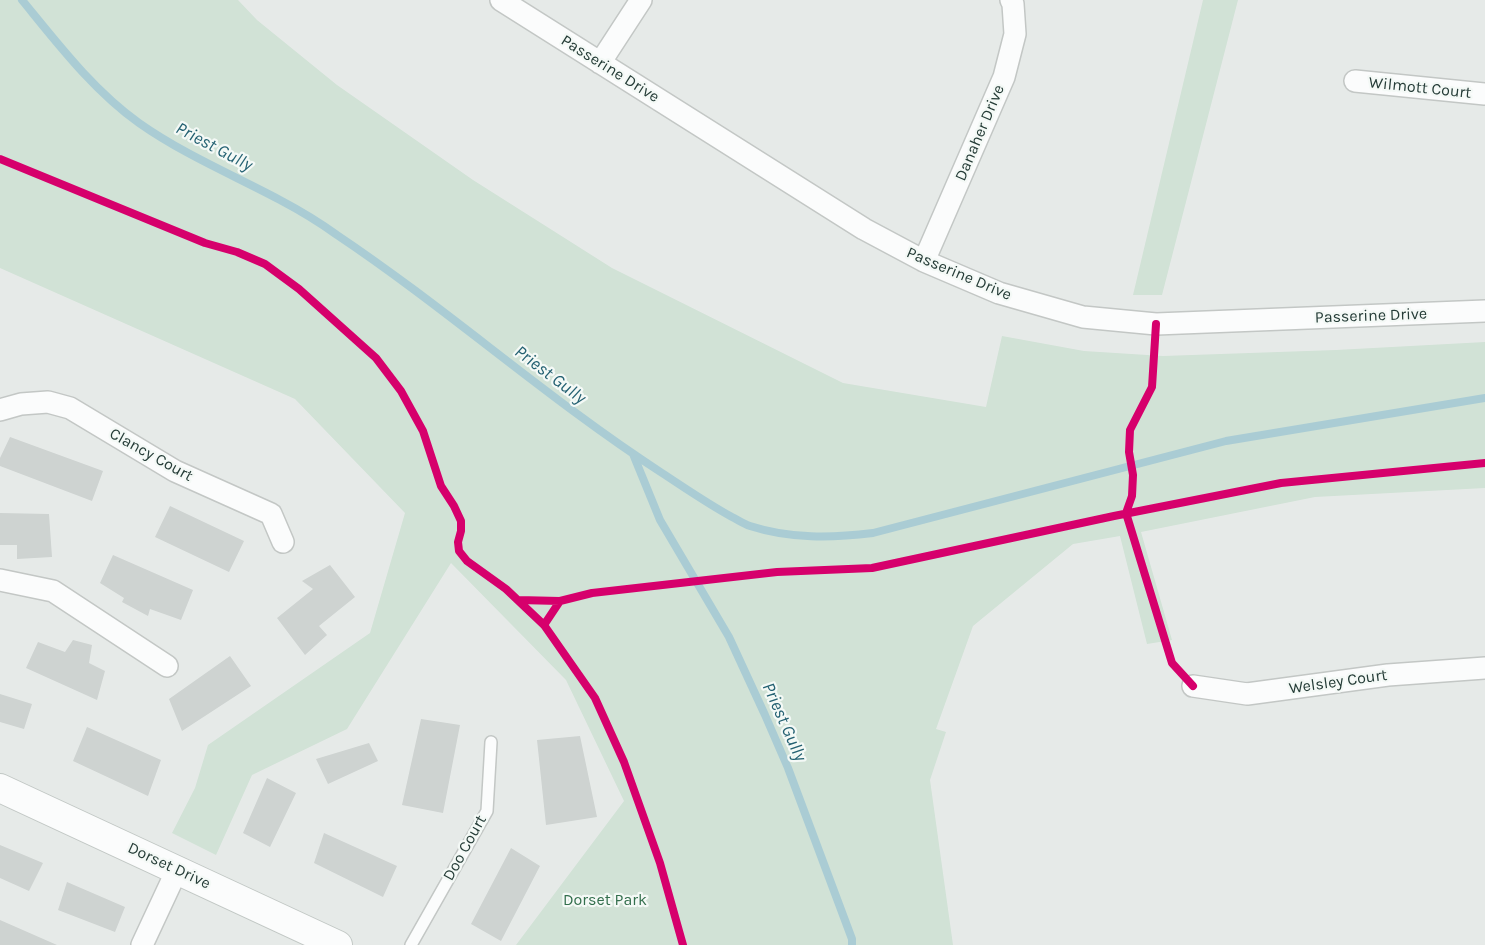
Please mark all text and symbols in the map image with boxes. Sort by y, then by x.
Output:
street label: Passerine Drive [557,31,663,107]
street label: Wilmott Court [1368,73,1472,103]
street label: Danaher Drive [951,82,1009,184]
water label: Priest Gully [172,118,256,176]
street label: Passerine Drive [904,243,1014,305]
street label: Passerine Drive [1315,304,1427,328]
water label: Priest Gully [510,341,590,409]
street label: Clancy Court [106,424,196,486]
street label: Welsley Court [1288,666,1388,698]
water label: Priest Gully [757,679,811,765]
street label: Doo Court [439,812,491,884]
street label: Dorset Drive [125,839,213,893]
park label: Dorset Park [563,890,647,910]

